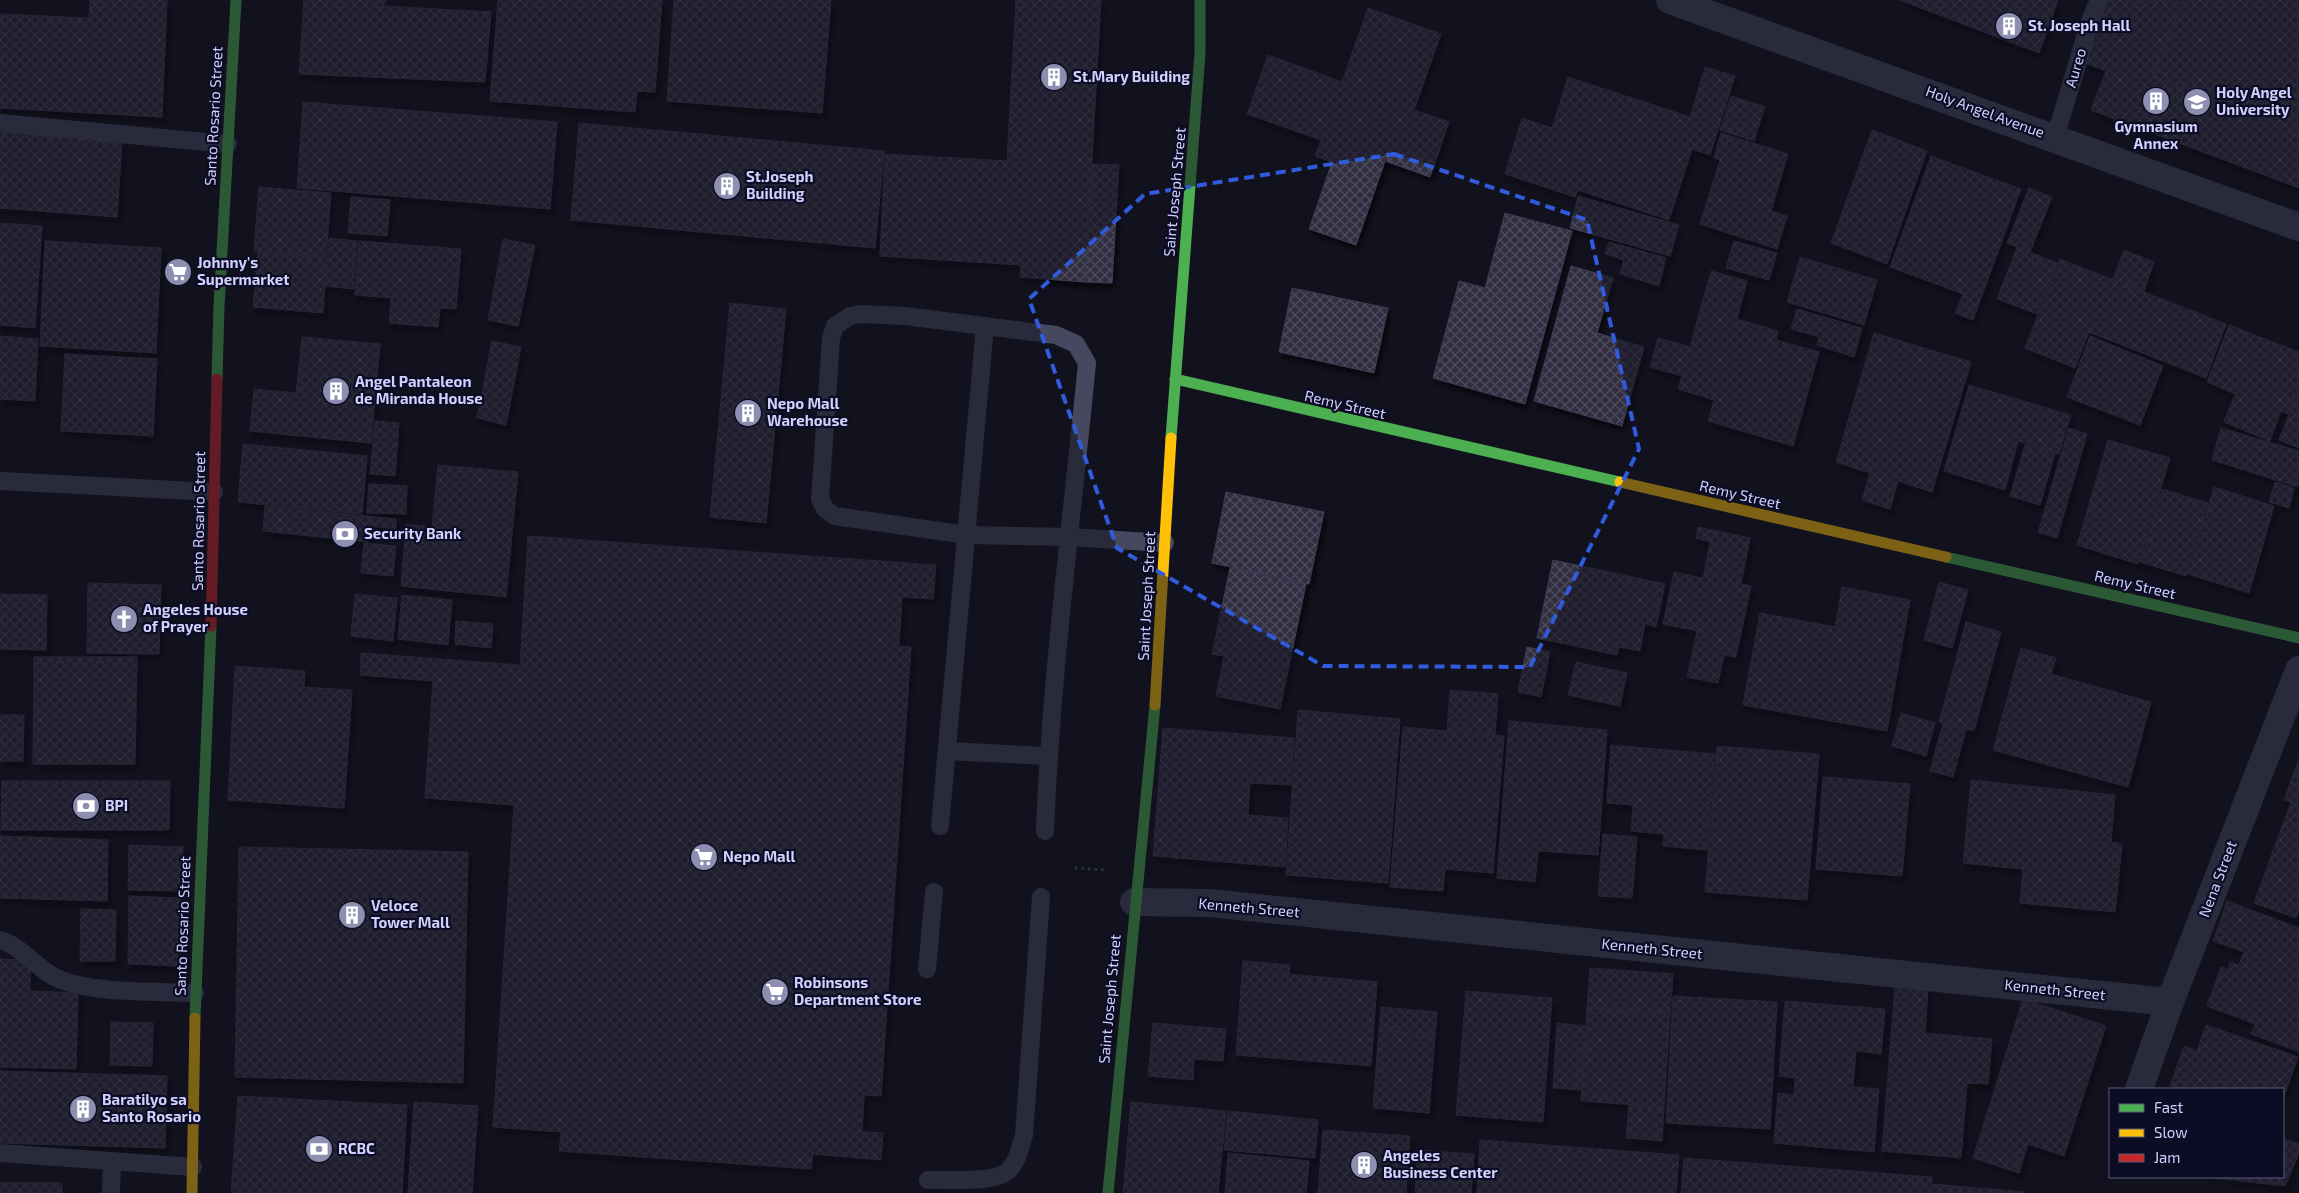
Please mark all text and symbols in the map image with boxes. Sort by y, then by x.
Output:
building icon: St. Joseph Hall [1994,11,2024,41]
place label: St. Joseph Hall [2028,16,2130,34]
street label: Santo Rosario Street [200,45,226,186]
street label: Aureo [2061,46,2089,90]
building icon: St.Mary Building [1039,62,1069,92]
place label: St.Mary Building [1073,67,1190,86]
street label: Holy Angel Avenue [1924,81,2047,141]
place label: Holy Angel University [2216,83,2292,119]
building icon: Gymnasium Annex [2141,86,2171,116]
school or university icon: Holy Angel University [2182,87,2212,117]
place label: Gymnasium Annex [2114,117,2198,152]
street label: Saint Joseph Street [1159,126,1189,257]
place label: St.Joseph Building [746,167,813,202]
building icon: St.Joseph Building [712,171,742,201]
place label: Johnny's Supermarket [197,253,289,288]
supermarket icon: Johnny's Supermarket [163,257,193,287]
place label: Angel Pantaleon de Miranda House [355,372,483,407]
building icon: Angel Pantaleon de Miranda House [321,376,351,406]
street label: Remy Street [1303,386,1388,422]
place label: Nepo Mall Warehouse [767,394,848,429]
building icon: Nepo Mall Warehouse [733,398,763,428]
street label: Santo Rosario Street [188,451,208,591]
street label: Remy Street [1698,476,1783,512]
bank icon: Security Bank [330,519,360,549]
place label: Security Bank [364,524,462,543]
street label: Saint Joseph Street [1134,530,1158,661]
street label: Remy Street [2093,566,2178,602]
place label: Angeles House of Prayer [143,600,248,636]
church icon: Angeles House of Prayer [109,604,139,634]
bank icon: BPI [71,791,101,821]
place label: BPI [105,796,128,814]
street label: Nena Street [2194,838,2240,920]
supermarket icon: Nepo Mall [689,842,719,872]
place label: Nepo Mall [723,847,796,865]
street label: Santo Rosario Street [171,856,193,996]
street label: Kenneth Street [1198,894,1301,920]
place label: Veloce Tower Mall [371,896,450,931]
building icon: Veloce Tower Mall [337,900,367,930]
street label: Saint Joseph Street [1094,933,1124,1064]
street label: Kenneth Street [1601,934,1704,962]
place label: Robinsons Department Store [794,973,921,1008]
street label: Kenneth Street [2004,975,2107,1003]
supermarket icon: Robinsons Department Store [760,977,790,1007]
legend [2109,1088,2284,1178]
place label: Baratilyo sa Santo Rosario [102,1090,201,1125]
building icon: Baratilyo sa Santo Rosario [68,1094,98,1124]
text: Fast [2154,1098,2184,1116]
text: Slow [2154,1123,2188,1141]
bank icon: RCBC [304,1134,334,1164]
place label: RCBC [338,1139,375,1157]
place label: Angeles Business Center [1383,1146,1498,1181]
text: Jam [2154,1148,2180,1166]
building icon: Angeles Business Center [1349,1150,1379,1180]

